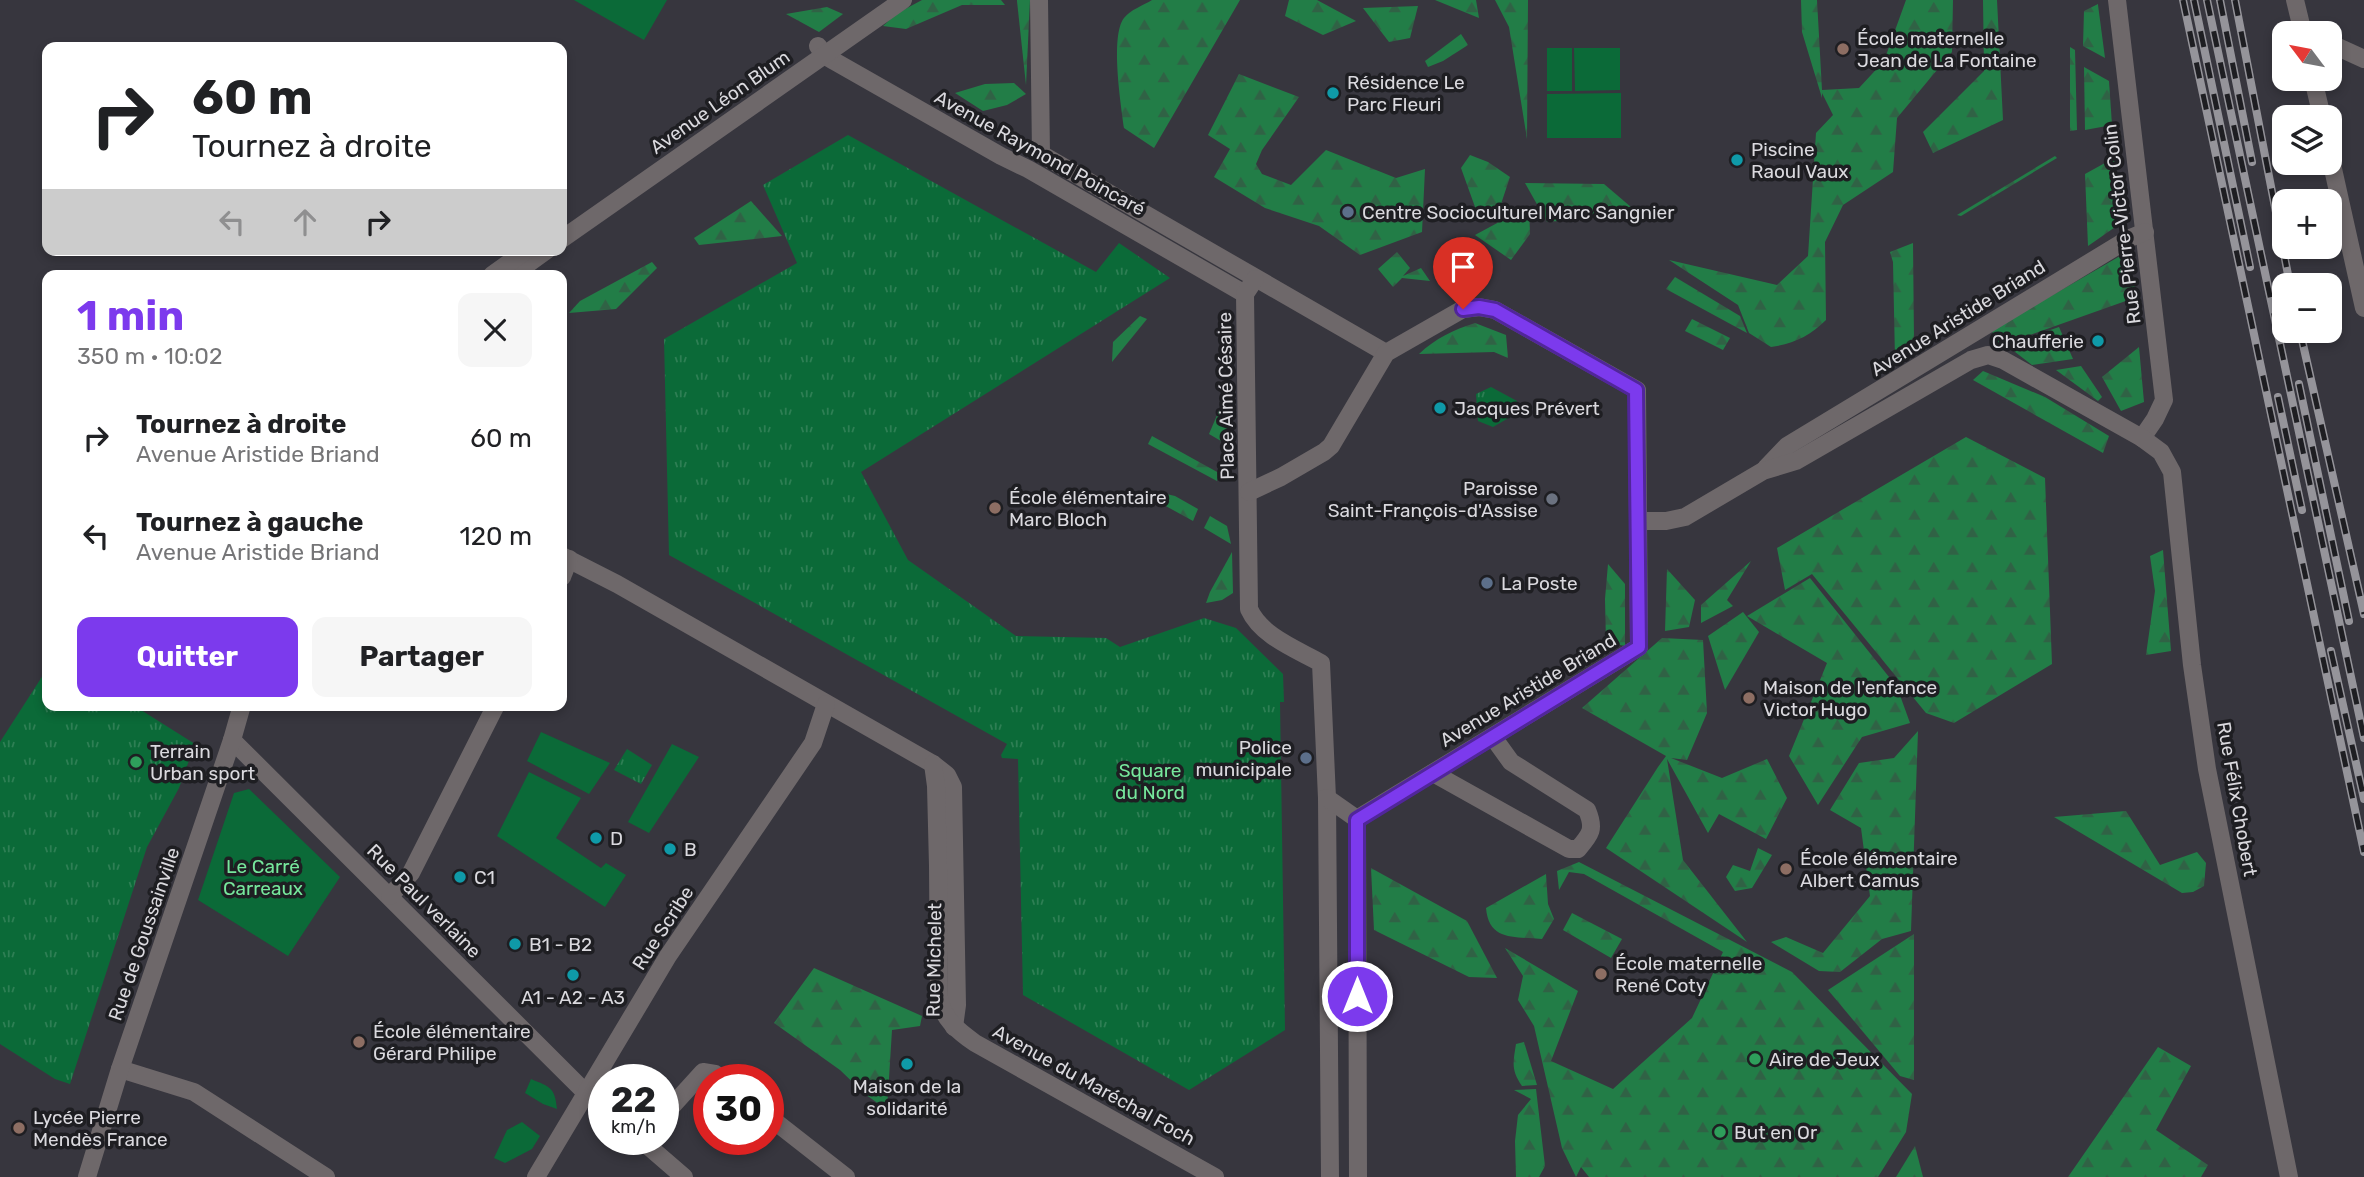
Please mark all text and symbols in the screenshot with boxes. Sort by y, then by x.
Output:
north arrow [2272,21,2342,91]
map controls [2272,21,2342,343]
place label: École maternelle Jean de La Fontaine [1857,27,2037,72]
marker: École maternelle Jean de La Fontaine [1835,41,1851,57]
street label: Avenue Léon Blum [646,45,794,159]
text: 60 m [192,68,313,126]
icon: right [77,70,168,161]
place label: Résidence Le Parc Fleuri [1347,71,1465,116]
street label: Avenue Raymond Poincaré [931,85,1149,221]
marker: Résidence Le Parc Fleuri [1325,85,1341,101]
button: layers [2272,105,2342,175]
street label: Rue Pierre-Victor Colin [2098,123,2146,325]
text: Tournez à droite [192,127,432,165]
place label: Piscine Raoul Vaux [1751,138,1849,183]
marker: Piscine Raoul Vaux [1729,152,1745,168]
button: + [2272,189,2342,259]
place label: Centre Socioculturel Marc Sangnier [1362,201,1675,224]
icon: left [213,203,251,241]
icon: ahead [286,203,324,241]
icon: right [359,203,397,241]
marker: Centre Socioculturel Marc Sangnier [1340,204,1356,220]
pin [1433,237,1493,309]
icon: arrive [1444,248,1482,286]
street label: Avenue Aristide Briand [1867,255,2049,381]
button: − [2272,273,2342,343]
text: 1 min [77,291,184,341]
button: close [458,293,532,367]
street label: Place Aimé Césaire [1213,312,1239,480]
place label: Chaufferie [1992,330,2084,353]
marker: Chaufferie [2090,333,2106,349]
text: 350 m · 10:02 [77,342,222,370]
place label: Jacques Prévert [1454,397,1600,420]
marker: Jacques Prévert [1432,400,1448,416]
text: Tournez à droite [136,409,346,440]
icon: right [77,419,115,457]
text: 60 m [470,423,532,454]
text: Avenue Aristide Briand [136,440,380,468]
place label: Paroisse Saint-François-d'Assise [1328,477,1538,522]
place label: École élémentaire Marc Bloch [1009,486,1167,531]
marker: Paroisse Saint-François-d'Assise [1544,491,1560,507]
marker: École élémentaire Marc Bloch [987,500,1003,516]
text: Tournez à gauche [136,507,364,538]
icon: left [77,517,115,555]
text: 120 m [460,521,532,552]
text: Avenue Aristide Briand [136,538,380,566]
place label: La Poste [1501,572,1578,595]
marker: La Poste [1479,575,1495,591]
button: Quitter [77,617,298,697]
button: Partager [312,617,532,697]
street label: Avenue Aristide Briand [1436,628,1620,752]
place label: Maison de l'enfance Victor Hugo [1763,676,1937,721]
marker: Maison de l'enfance Victor Hugo [1741,690,1757,706]
street label: Rue Félix Chobert [2212,720,2262,879]
place label: Police municipale [1195,736,1292,781]
place label: Terrain Urban sport [150,740,256,785]
marker: Police municipale [1298,750,1314,766]
marker: Terrain Urban sport [128,754,144,770]
park label: Square du Nord [1115,759,1185,804]
place label: D [610,827,623,850]
marker: D [588,830,604,846]
place label: B [684,838,697,861]
street label: Rue Paul verlaine [362,839,486,963]
marker: B [662,841,678,857]
street label: Rue de Goussainville [104,844,184,1024]
place label: École élémentaire Albert Camus [1800,847,1958,892]
park label: Le Carré Carreaux [223,855,303,900]
marker: École élémentaire Albert Camus [1778,861,1794,877]
place label: C1 [474,866,495,889]
marker: C1 [452,869,468,885]
street label: Rue Scribe [627,882,699,974]
street label: Rue Michelet [922,902,947,1017]
place label: B1 - B2 [529,933,592,956]
marker: B1 - B2 [507,936,523,952]
place label: École maternelle René Coty [1615,952,1762,997]
position arrow [1320,959,1394,1033]
marker: École maternelle René Coty [1593,966,1609,982]
marker: A1 - A2 - A3 [565,967,581,983]
place label: A1 - A2 - A3 [521,986,625,1009]
place label: École élémentaire Gérard Philipe [373,1020,531,1065]
street label: Avenue du Maréchal Foch [989,1020,1199,1150]
marker: École élémentaire Gérard Philipe [351,1034,367,1050]
place label: Aire de Jeux [1769,1048,1880,1071]
marker: Aire de Jeux [1747,1051,1763,1067]
marker: Maison de la solidarité [899,1056,915,1072]
speed limit sign: 30 [693,1064,784,1155]
place label: Maison de la solidarité [853,1075,961,1120]
text: 22 [611,1079,656,1121]
place label: Lycée Pierre Mendès France [33,1106,168,1151]
text: km/h [611,1116,656,1138]
marker: Lycée Pierre Mendès France [11,1120,27,1136]
place label: But en Or [1734,1121,1818,1144]
marker: But en Or [1712,1124,1728,1140]

